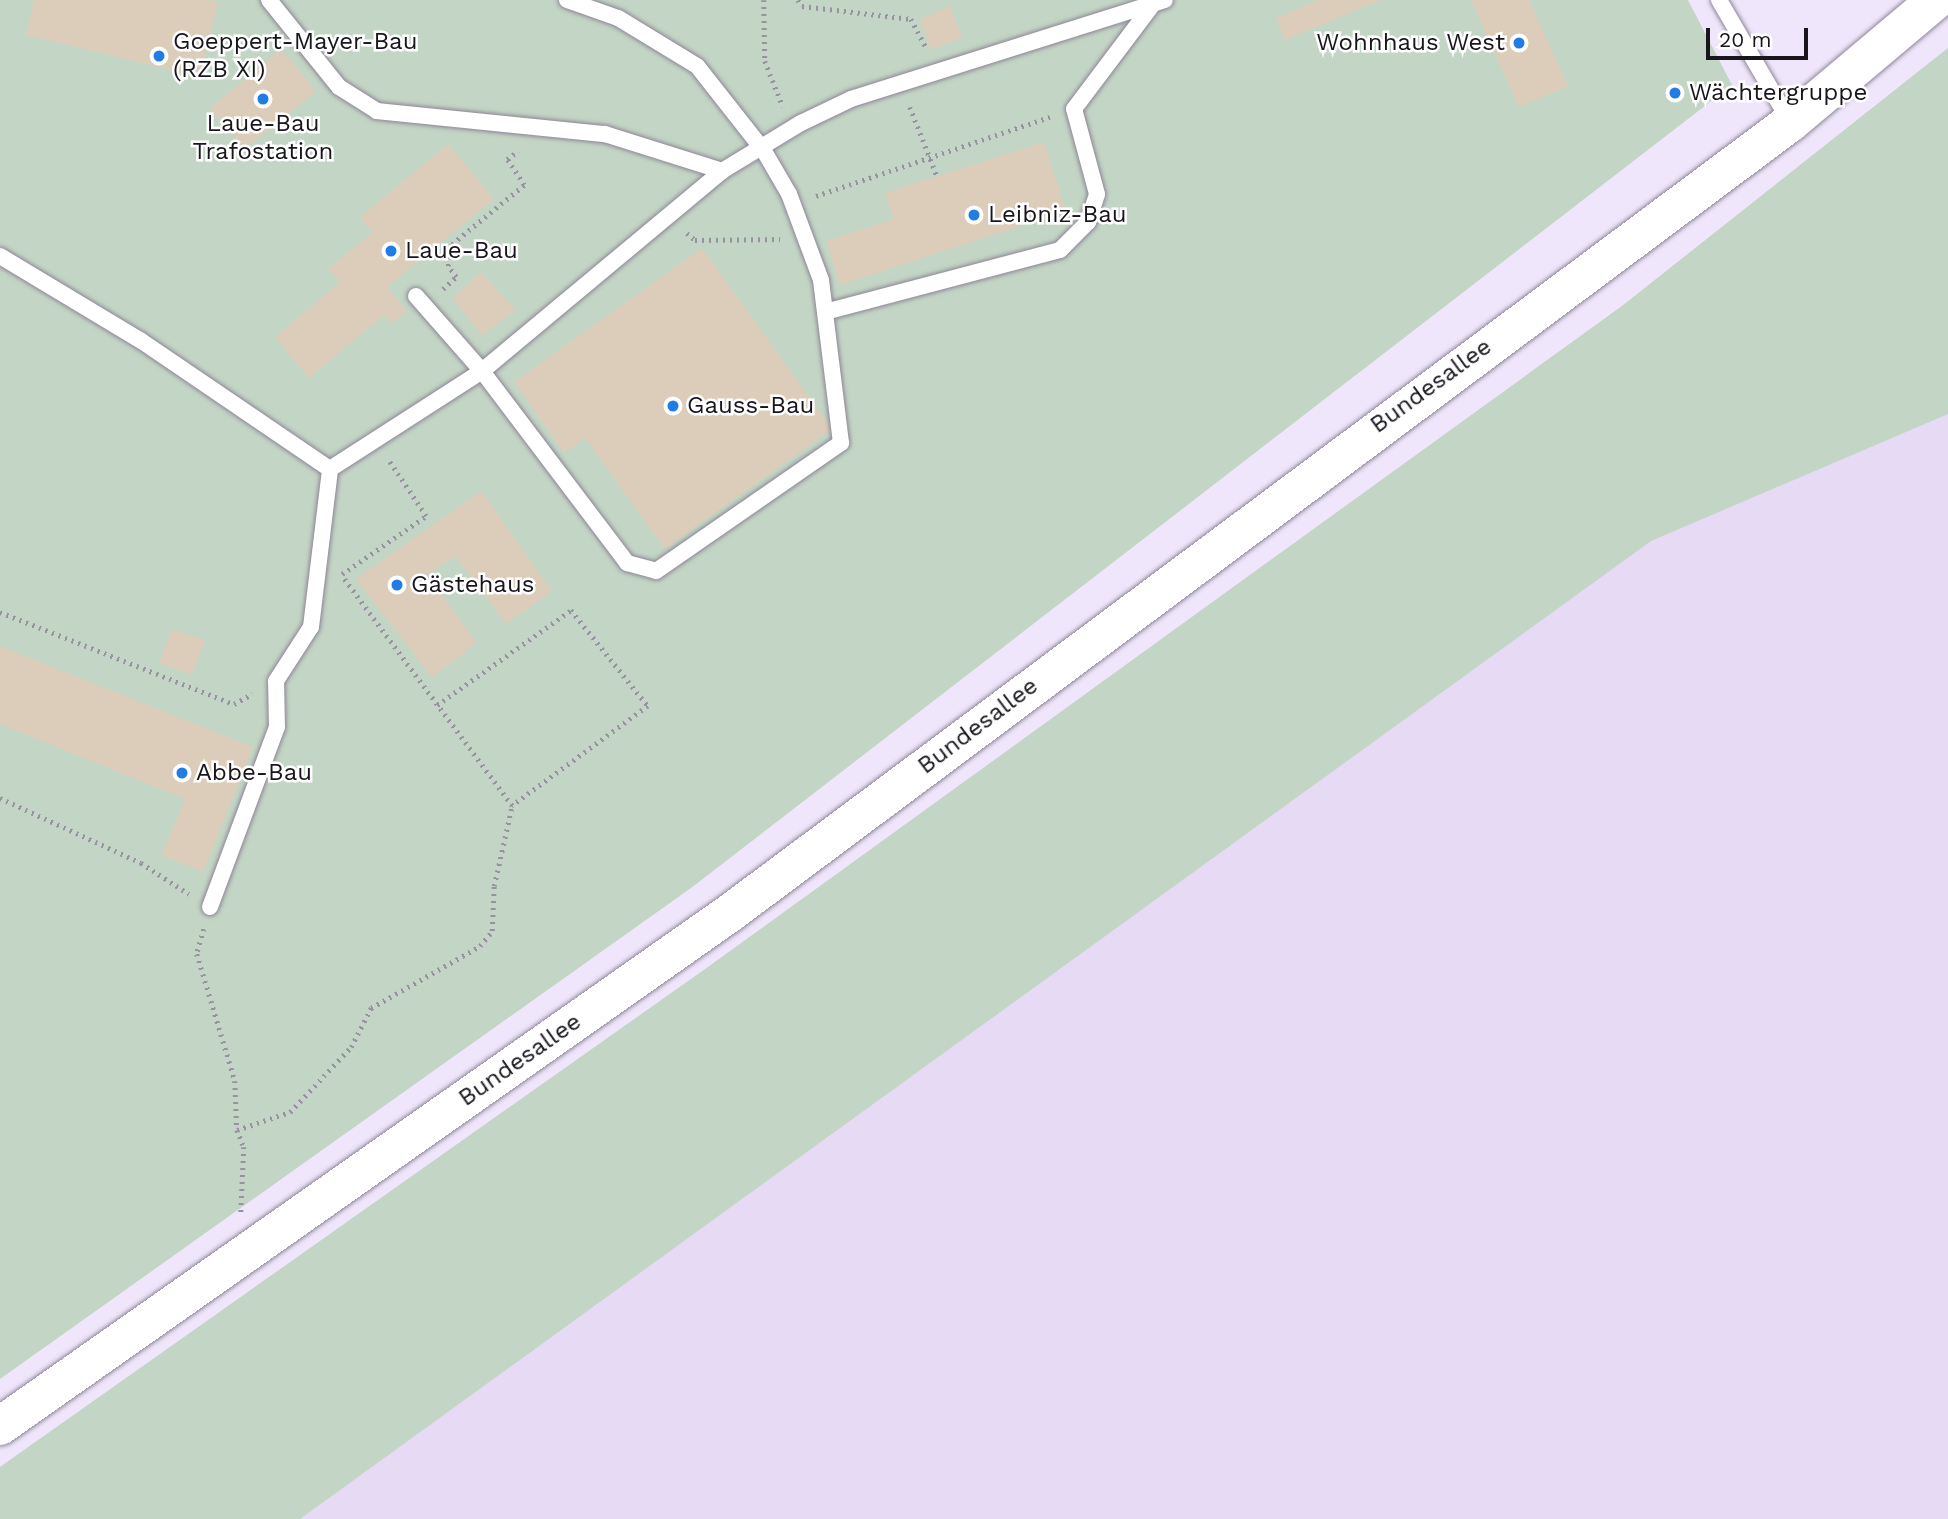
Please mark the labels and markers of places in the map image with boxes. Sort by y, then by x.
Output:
place label: Goeppert-Mayer-Bau (RZB XI) [173,28,417,84]
place label: Wohnhaus West [1316,29,1505,57]
marker: Wohnhaus West [1511,35,1527,51]
marker: Goeppert-Mayer-Bau (RZB XI) [151,48,167,64]
place label: Wächtergruppe [1689,79,1867,107]
marker: Wächtergruppe [1667,85,1683,101]
marker: Laue-Bau Trafostation [255,91,271,107]
place label: Laue-Bau Trafostation [193,110,333,166]
place label: Leibniz-Bau [988,201,1127,229]
marker: Leibniz-Bau [966,207,982,223]
place label: Laue-Bau [405,237,518,265]
marker: Laue-Bau [383,243,399,259]
place label: Gauss-Bau [687,392,814,420]
marker: Gauss-Bau [665,398,681,414]
place label: Gästehaus [411,571,534,599]
marker: Gästehaus [389,577,405,593]
place label: Abbe-Bau [196,759,312,787]
marker: Abbe-Bau [174,765,190,781]

